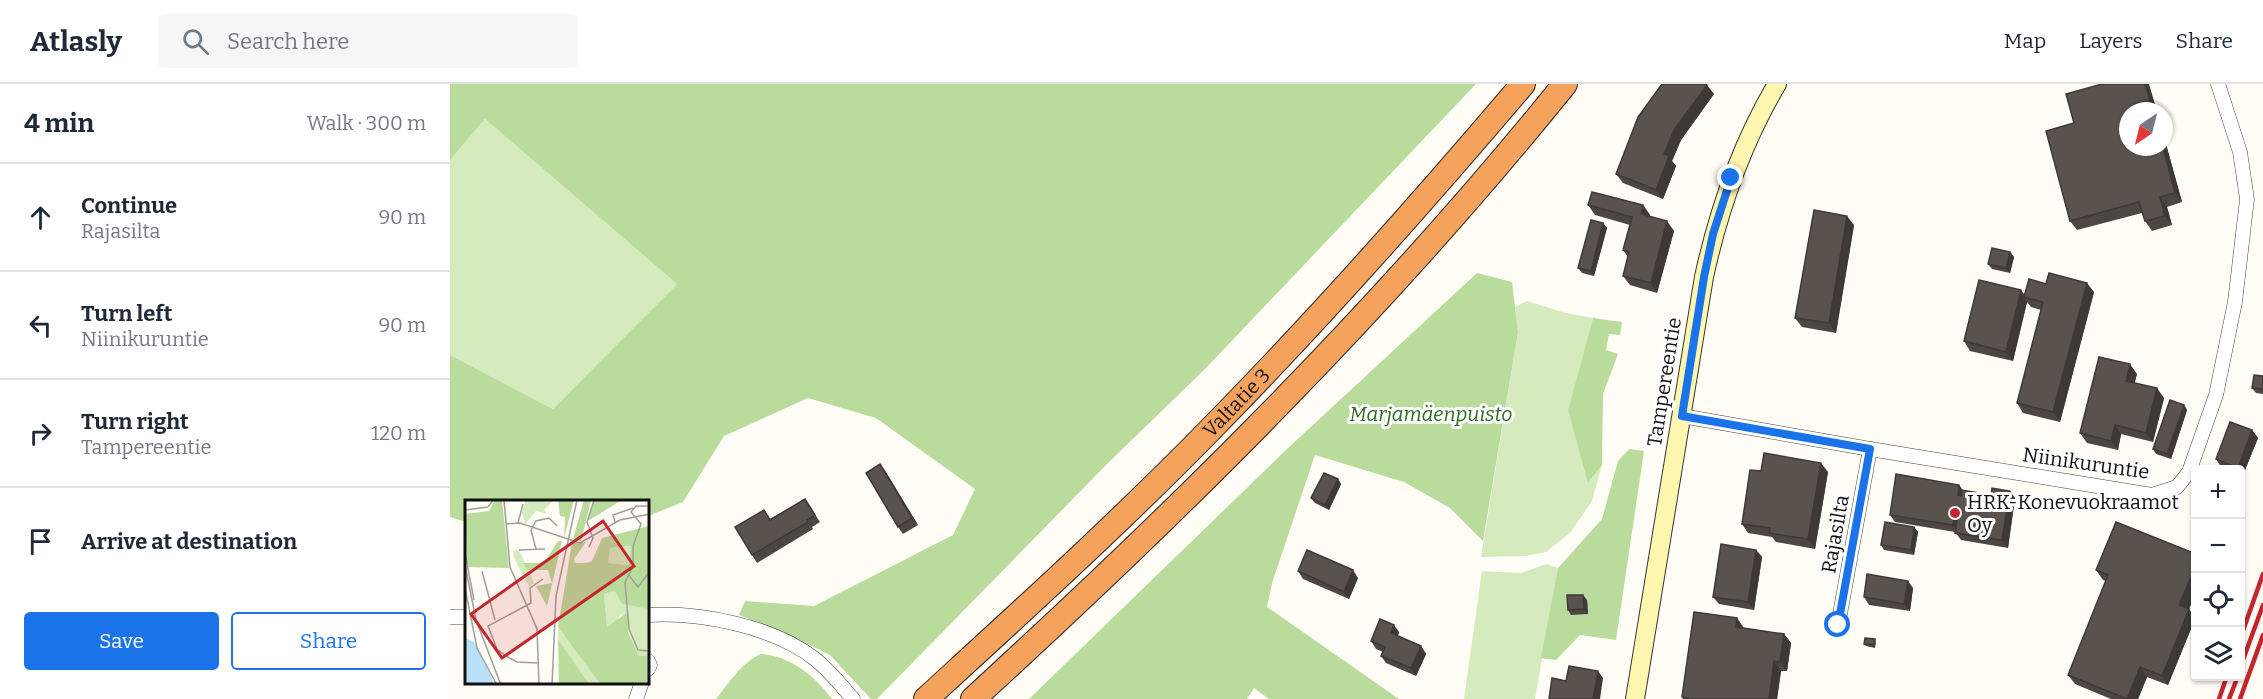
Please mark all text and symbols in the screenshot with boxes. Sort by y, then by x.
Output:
search box [158,14,578,68]
text: Atlasly [30,25,122,58]
icon: search [179,25,212,58]
text: Search here [227,28,349,55]
text: Map [2004,28,2046,54]
text: Layers [2079,28,2143,54]
text: Share [2176,28,2233,54]
north arrow [2119,102,2173,156]
text: 4 min [24,108,94,139]
text: Walk · 300 m [307,111,426,135]
route end [1717,164,1743,190]
text: Continue [81,192,177,219]
icon: ahead [24,201,57,234]
text: 90 m [378,205,426,229]
text: Rajasilta [81,219,160,243]
text: Turn left [81,300,173,327]
icon: left [24,309,57,342]
text: 90 m [378,313,426,337]
street label: Tampereentie [1642,316,1686,448]
text: Niinikuruntie [81,327,209,351]
street label: Valtatie 3 [1198,363,1275,442]
park label: Marjamäenpuisto [1350,402,1512,427]
text: Turn right [81,408,189,435]
icon: right [24,417,57,450]
text: 120 m [371,421,426,445]
text: Tampereentie [81,435,212,459]
street label: Niinikuruntie [2021,442,2151,484]
map controls [2191,465,2245,681]
button: + [2191,465,2245,519]
place label: HRK-Konevuokraamot Oy [1967,490,2179,537]
street label: Rajasilta [1816,493,1855,575]
inset map [465,500,650,684]
marker: HRK-Konevuokraamot Oy [1948,506,1962,520]
button: − [2191,519,2245,573]
icon: arrive [24,525,57,558]
text: Arrive at destination [81,528,297,555]
button: locate [2191,573,2245,627]
route start [1824,611,1850,637]
button: Save [24,612,219,670]
button: Share [231,612,426,670]
button: layers [2191,627,2245,681]

